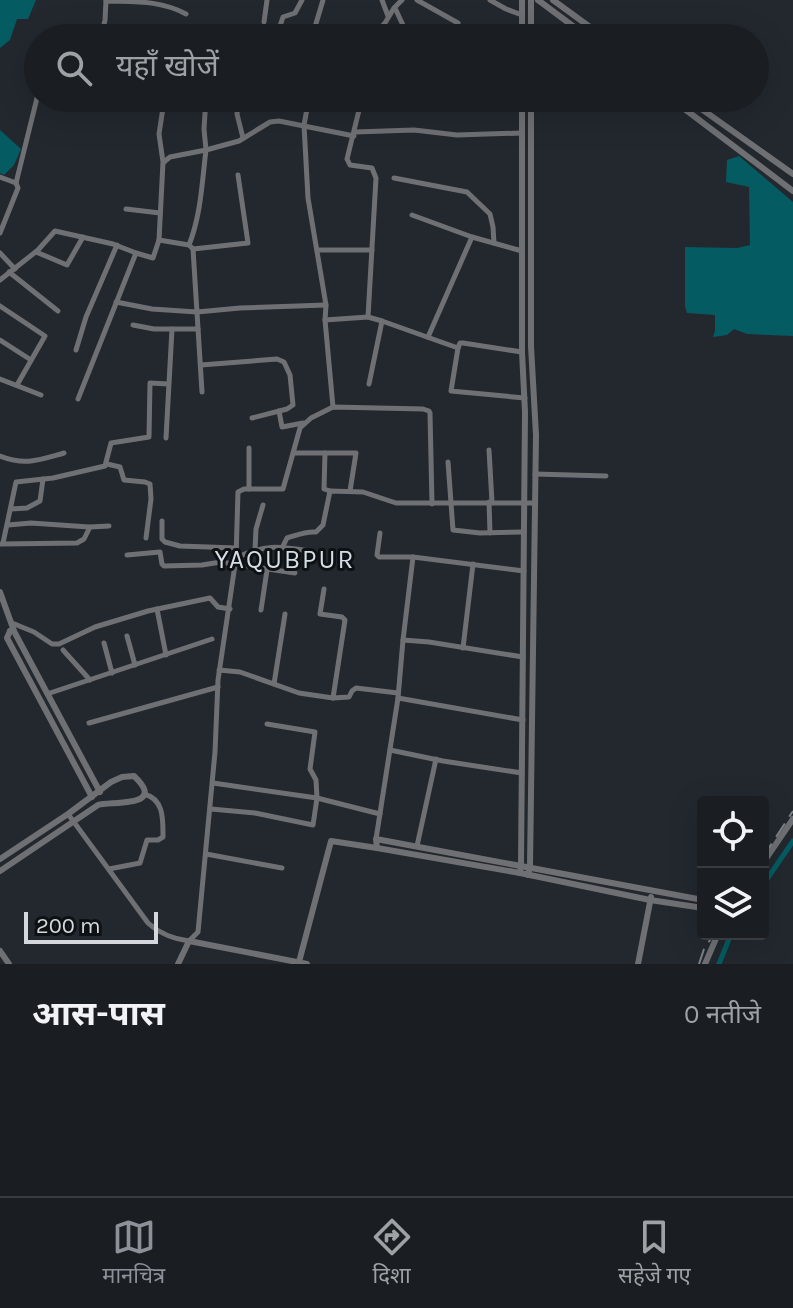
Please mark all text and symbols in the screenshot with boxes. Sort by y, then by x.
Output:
search box [24,24,769,112]
icon: search [52,46,96,90]
text: यहाँ खोजें [116,48,219,84]
district label: YAQUBPUR [215,544,355,575]
map controls [697,796,769,940]
button: locate [697,796,769,868]
button: layers [697,868,769,940]
scale bar [24,908,158,944]
text: 200 m [36,913,101,939]
text: आस-पास [32,994,165,1034]
text: 0 नतीजे [684,999,761,1030]
tab: मानचित्र [102,1215,165,1292]
tab: दिशा [370,1215,414,1292]
tab: सहेजे गए [618,1215,691,1292]

